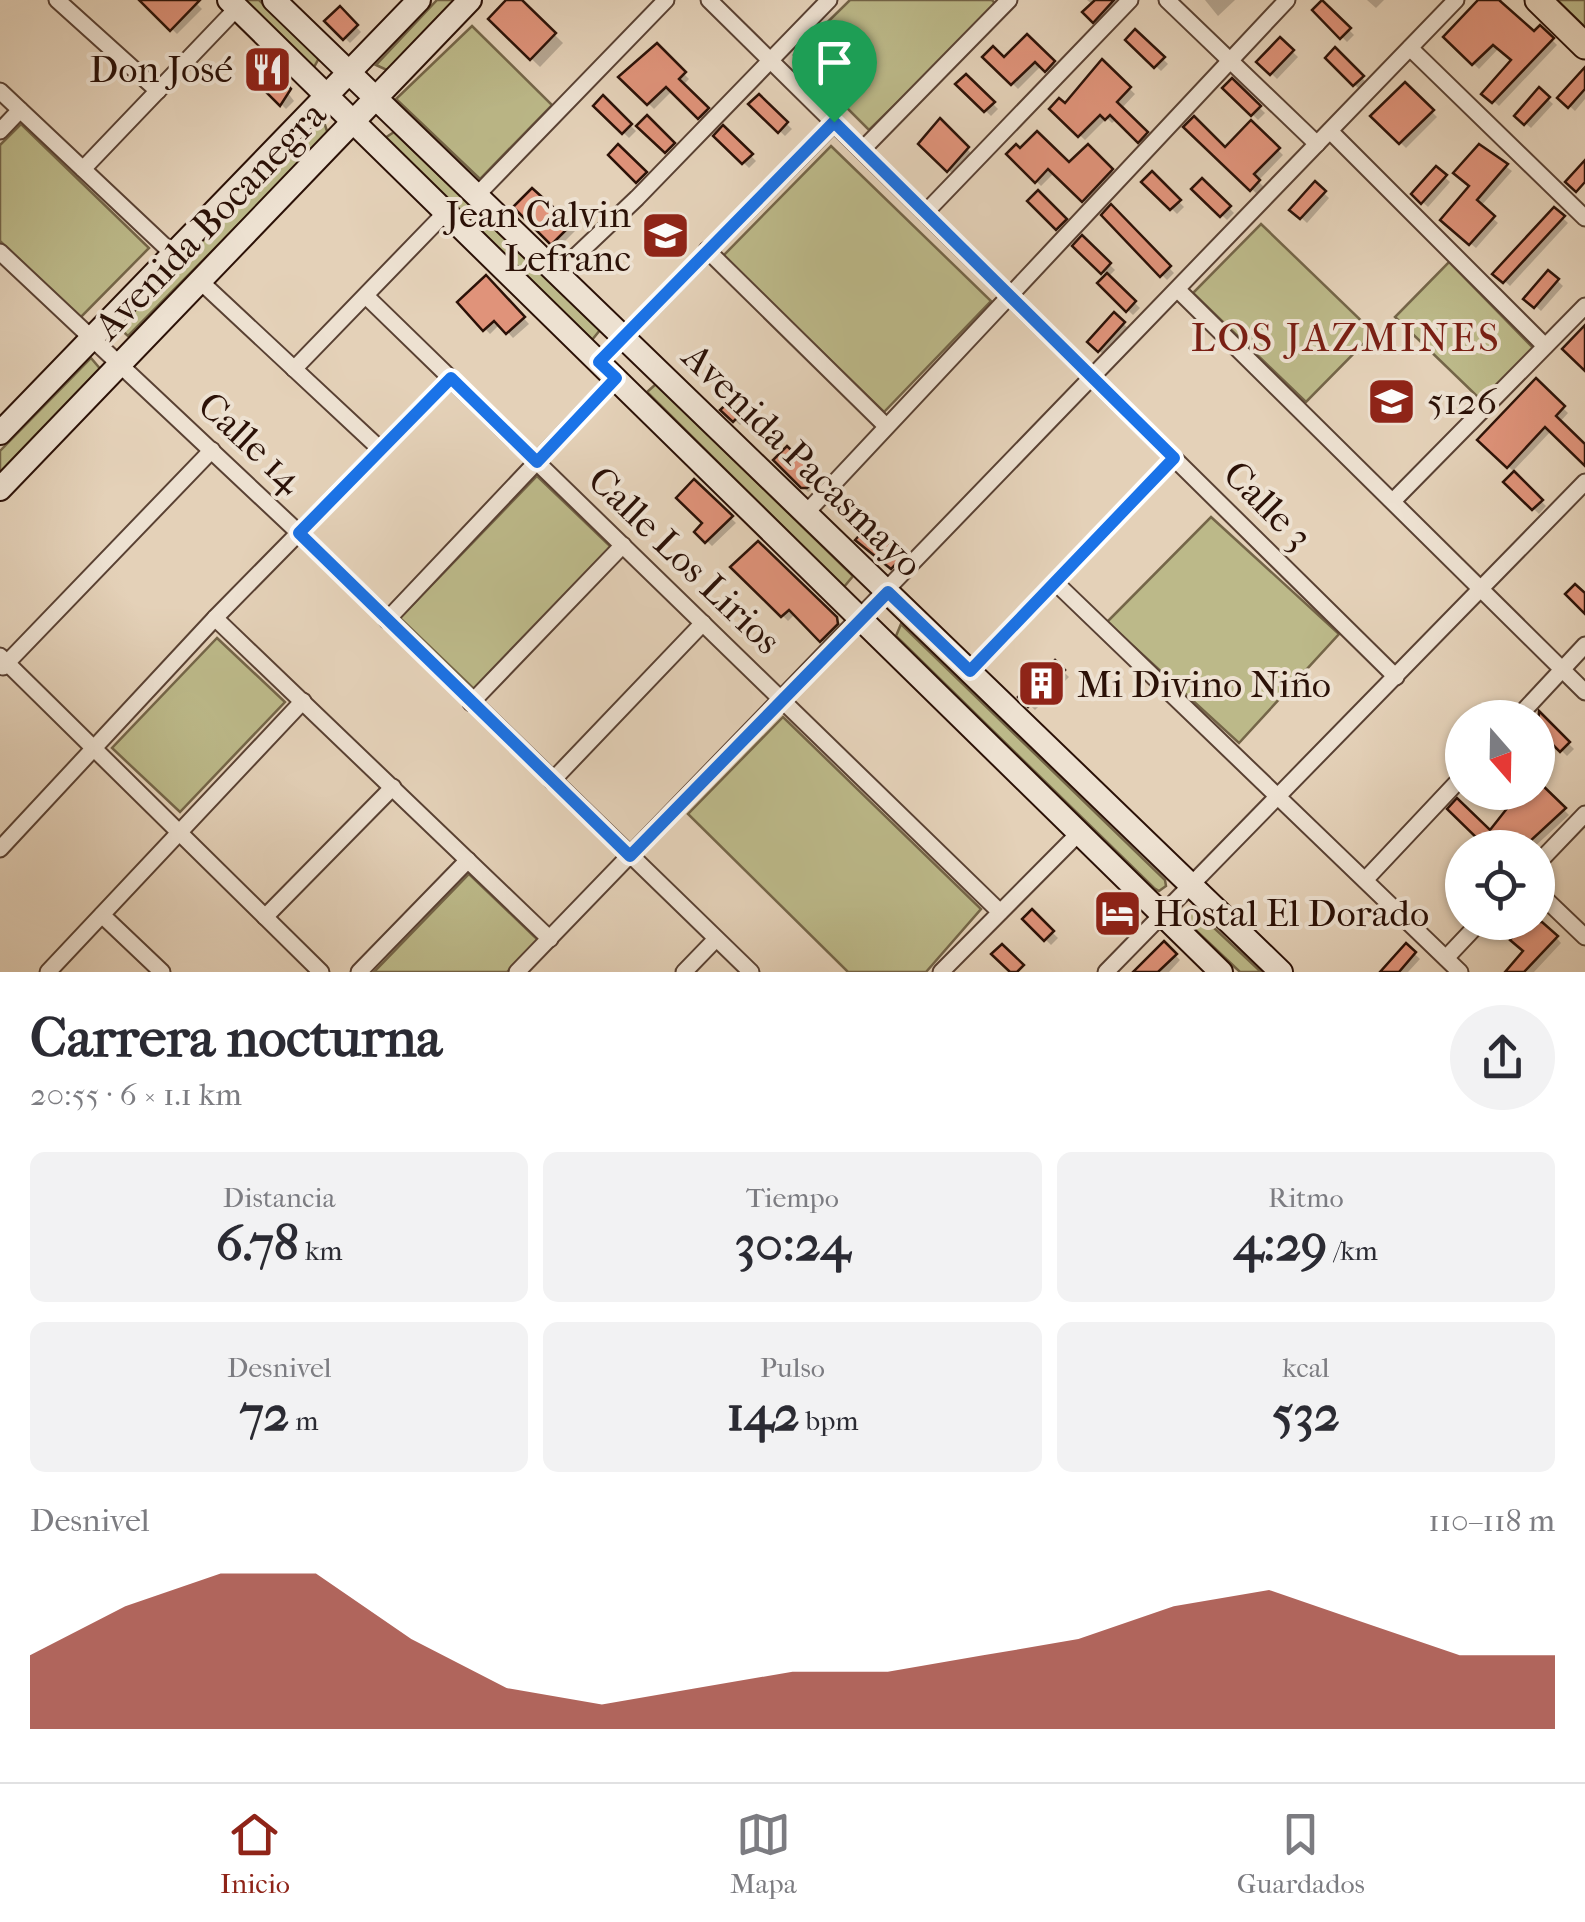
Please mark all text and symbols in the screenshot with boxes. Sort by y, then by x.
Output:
pin [792,20,877,123]
icon: arrive [807,35,862,90]
restaurant icon: Don José [242,43,294,95]
place label: Don José [89,47,233,92]
street label: Avenida Bocanegra [84,92,336,350]
place label: Jean Calvin Lefranc [442,192,631,281]
school or university icon: Jean Calvin Lefranc [640,210,692,262]
district label: LOS JAZMINES [1191,315,1501,361]
street label: Avenida Pacasmayo [672,333,932,586]
school or university icon: 5126 [1366,375,1418,427]
place label: 5126 [1427,379,1498,424]
street label: Calle 14 [189,383,314,503]
street label: Calle 3 [1214,452,1321,559]
street label: Calle Los Lirios [579,457,790,663]
building icon: Mi Divino Niño [1016,658,1068,710]
place label: Mi Divino Niño [1077,662,1331,707]
north arrow [1445,700,1555,810]
map controls [1445,700,1555,940]
button: locate [1445,830,1555,940]
hotel icon: Hostal El Dorado [1092,887,1144,939]
place label: Hostal El Dorado [1153,891,1429,936]
button: share [1450,1005,1555,1110]
text: Carrera nocturna [30,1006,442,1070]
text: 20:55 · 6 × 1.1 km [30,1076,242,1113]
text: Distancia [223,1181,335,1214]
text: Tiempo [746,1181,839,1214]
text: Ritmo [1268,1181,1344,1214]
text: 6.78 [216,1214,299,1273]
text: 30:24 [735,1214,850,1273]
text: 4:29 [1234,1214,1327,1273]
text: km [299,1234,343,1267]
text: /km [1327,1234,1378,1267]
text: Desnivel [227,1351,331,1384]
text: Pulso [760,1351,825,1384]
text: kcal [1282,1351,1329,1384]
text: 72 [240,1384,289,1443]
text: 142 [726,1384,800,1443]
text: 532 [1272,1384,1340,1443]
text: m [289,1404,319,1437]
text: bpm [800,1404,859,1437]
text: Desnivel [30,1502,150,1539]
text: 110–118 m [1428,1502,1555,1539]
tab: Inicio [220,1807,290,1900]
tab: Mapa [730,1807,797,1900]
tab: Guardados [1237,1807,1365,1900]

